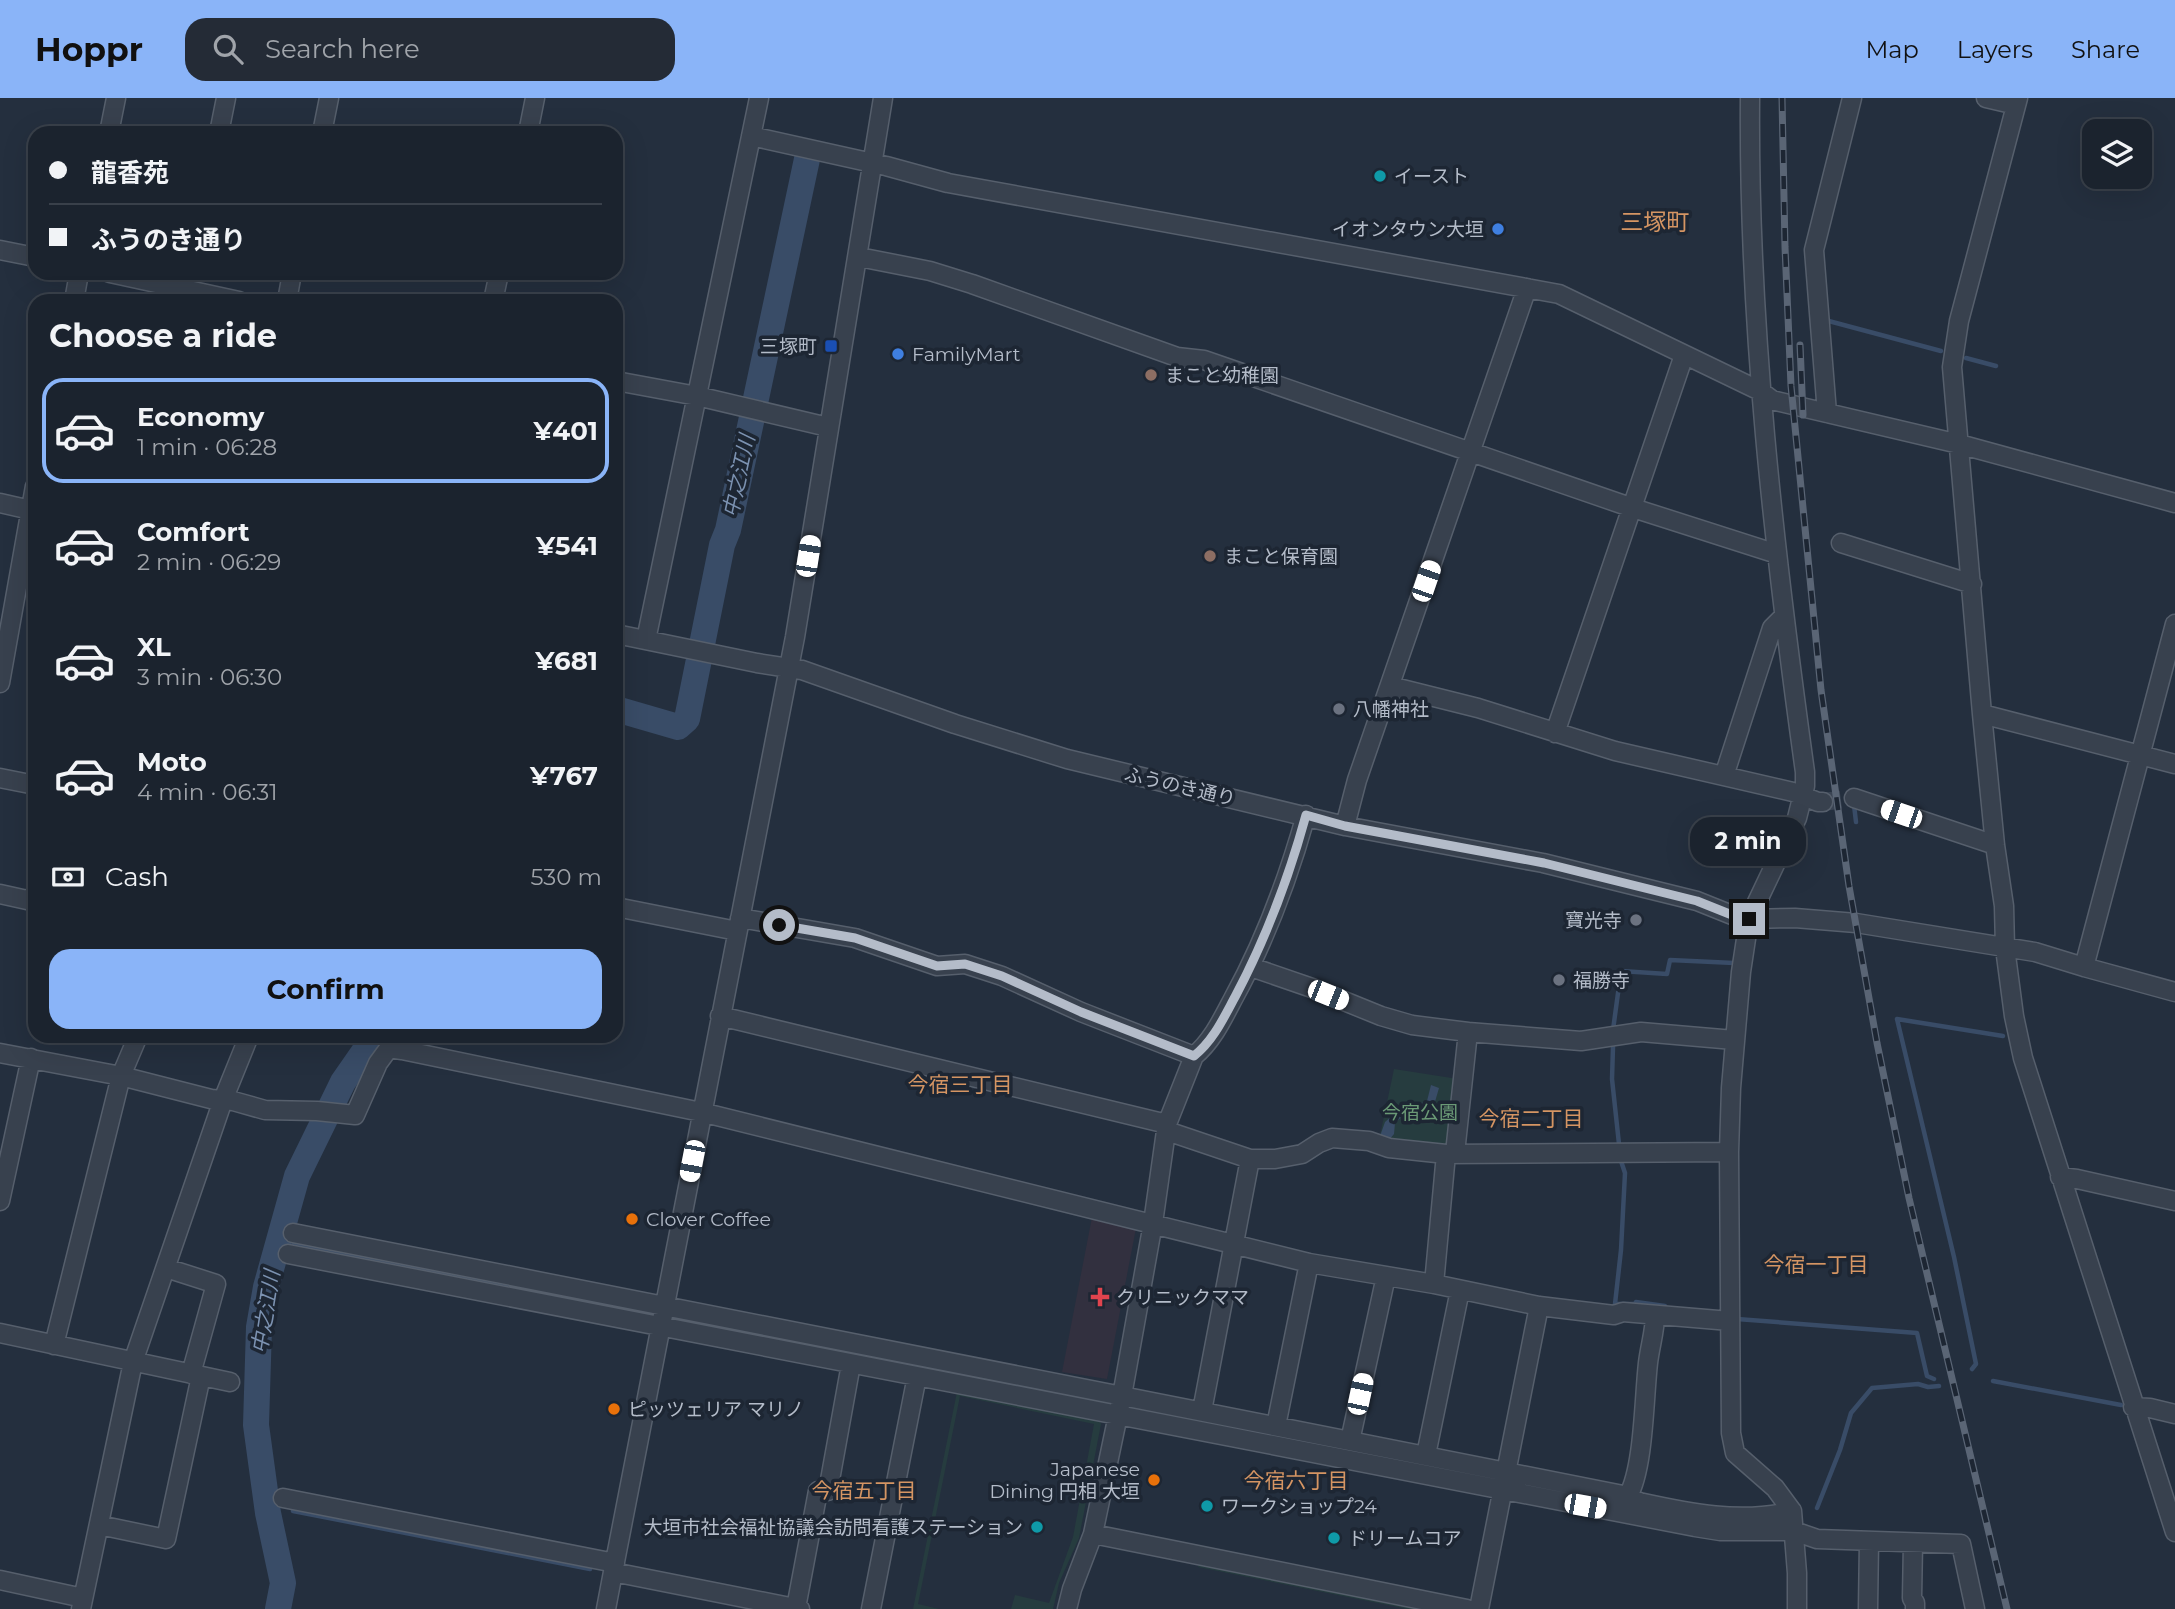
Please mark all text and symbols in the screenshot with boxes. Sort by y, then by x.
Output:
search box [185,18,675,81]
text: Hoppr [35,29,143,69]
icon: search [209,30,247,68]
text: Search here [265,33,420,65]
text: Map [1865,35,1919,64]
text: Layers [1957,35,2033,64]
text: Share [2071,35,2140,64]
map controls [2082,119,2152,189]
button: layers [2082,119,2152,189]
text: 龍香苑 [91,157,169,189]
place label: イースト [1394,165,1469,188]
marker: イースト [1372,168,1388,184]
district label: 三塚町 [1621,208,1690,236]
place label: イオンタウン大垣 [1332,218,1484,241]
marker: イオンタウン大垣 [1490,221,1506,237]
text: ふうのき通り [91,224,246,256]
text: Choose a ride [49,316,277,355]
place label: 三塚町 [760,335,817,358]
marker: 三塚町 [823,338,839,354]
place label: FamilyMart [912,343,1021,366]
marker: FamilyMart [890,346,906,362]
place label: まこと幼稚園 [1165,364,1279,387]
marker: まこと幼稚園 [1143,367,1159,383]
icon: car [53,399,116,462]
text: Economy [137,401,264,433]
text: ¥401 [533,415,598,447]
water label: 中之江川 [718,430,760,520]
text: 1 min · 06:28 [137,433,277,461]
icon: car [53,514,116,577]
text: Comfort [137,516,249,548]
text: ¥541 [536,530,598,562]
car [795,534,822,578]
place label: まこと保育園 [1224,545,1338,568]
text: 2 min · 06:29 [137,548,281,576]
marker: まこと保育園 [1202,548,1218,564]
car [1410,558,1443,604]
icon: car [53,629,116,692]
text: XL [137,631,171,663]
text: ¥681 [535,645,598,677]
text: 3 min · 06:30 [137,663,282,691]
place label: 八幡神社 [1353,698,1429,721]
marker: 八幡神社 [1331,701,1347,717]
icon: car [53,744,116,807]
text: Moto [137,746,207,778]
text: ¥767 [530,760,598,792]
street label: ふうのき通り [1122,763,1238,810]
text: 4 min · 06:31 [137,778,278,806]
car [1878,797,1925,831]
callout: 2 min [1691,818,1807,866]
text: 2 min [1714,827,1782,855]
icon: cash [49,858,87,896]
text: Cash [105,861,169,893]
text: 530 m [530,863,602,891]
route end [1733,903,1765,935]
route start [763,909,795,941]
place label: 寶光寺 [1565,909,1622,932]
marker: 寶光寺 [1628,912,1644,928]
button: Confirm [49,949,602,1029]
place label: 福勝寺 [1573,969,1630,992]
marker: 福勝寺 [1551,972,1567,988]
car [1305,977,1352,1013]
district label: 今宿三丁目 [908,1072,1013,1097]
park label: 今宿公園 [1382,1101,1458,1124]
district label: 今宿二丁目 [1479,1106,1584,1131]
car [678,1138,707,1184]
place label: Clover Coffee [646,1208,771,1231]
marker: Clover Coffee [624,1211,640,1227]
district label: 今宿一丁目 [1764,1252,1869,1277]
water label: 中之江川 [247,1267,285,1355]
place label: クリニックママ [1116,1286,1249,1309]
marker: クリニックママ [1090,1287,1110,1307]
car [1346,1371,1375,1417]
place label: ピッツェリア マリノ [628,1398,804,1421]
marker: ピッツェリア マリノ [606,1401,622,1417]
place label: Japanese Dining 円相 大垣 [989,1458,1140,1503]
district label: 今宿六丁目 [1244,1468,1349,1493]
marker: Japanese Dining 円相 大垣 [1146,1472,1162,1488]
district label: 今宿五丁目 [812,1478,917,1503]
car [1563,1492,1608,1520]
place label: ワークショップ24 [1221,1495,1377,1518]
marker: ワークショップ24 [1199,1498,1215,1514]
place label: 大垣市社会福祉協議会訪問看護ステーション [643,1516,1023,1539]
marker: 大垣市社会福祉協議会訪問看護ステーション [1029,1519,1045,1535]
place label: ドリームコア [1348,1527,1461,1550]
marker: ドリームコア [1326,1530,1342,1546]

